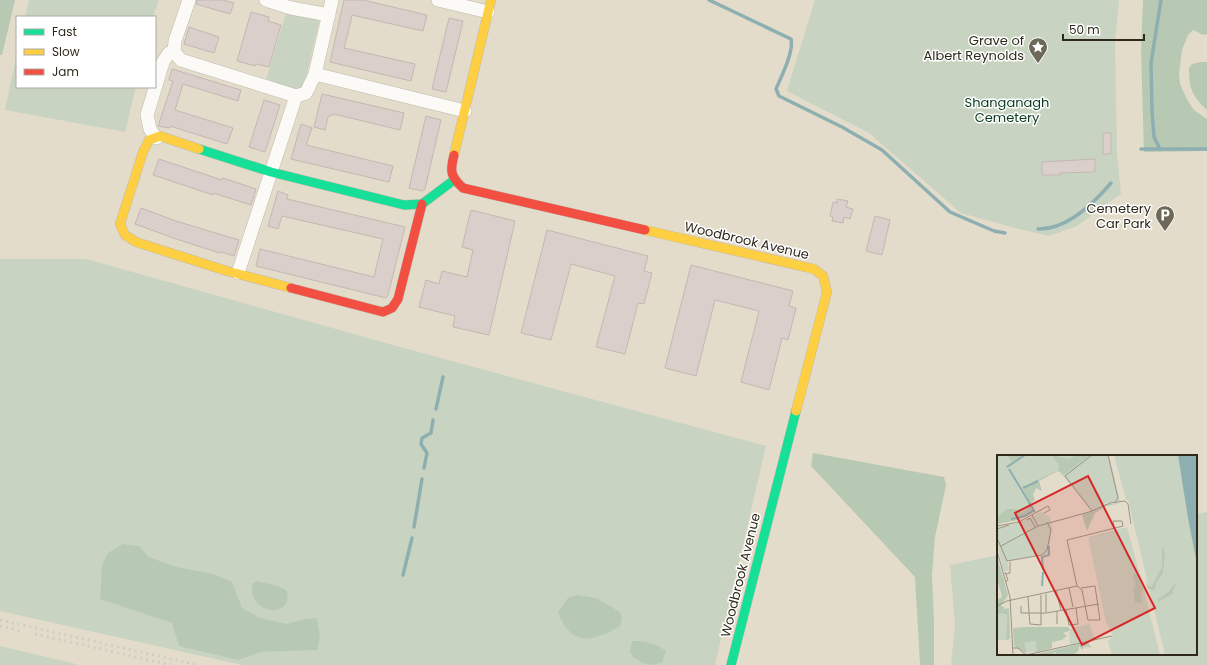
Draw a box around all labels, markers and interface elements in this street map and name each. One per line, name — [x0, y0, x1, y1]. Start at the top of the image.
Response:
legend — [16, 16, 156, 88]
scale bar — [1063, 16, 1144, 42]
text: 50 m — [1069, 21, 1100, 38]
text: Fast — [52, 23, 77, 40]
place label: Grave of Albert Reynolds — [923, 31, 1024, 65]
place icon: Grave of Albert Reynolds — [1027, 36, 1049, 64]
text: Slow — [52, 43, 80, 60]
text: Jam — [52, 63, 79, 80]
park label: Shanganagh Cemetery — [965, 93, 1049, 127]
place label: Cemetery Car Park — [1086, 199, 1152, 233]
parking icon: Cemetery Car Park — [1154, 204, 1176, 232]
street label: Woodbrook Avenue — [683, 217, 811, 264]
inset map — [997, 455, 1197, 655]
street label: Woodbrook Avenue — [716, 511, 765, 639]

